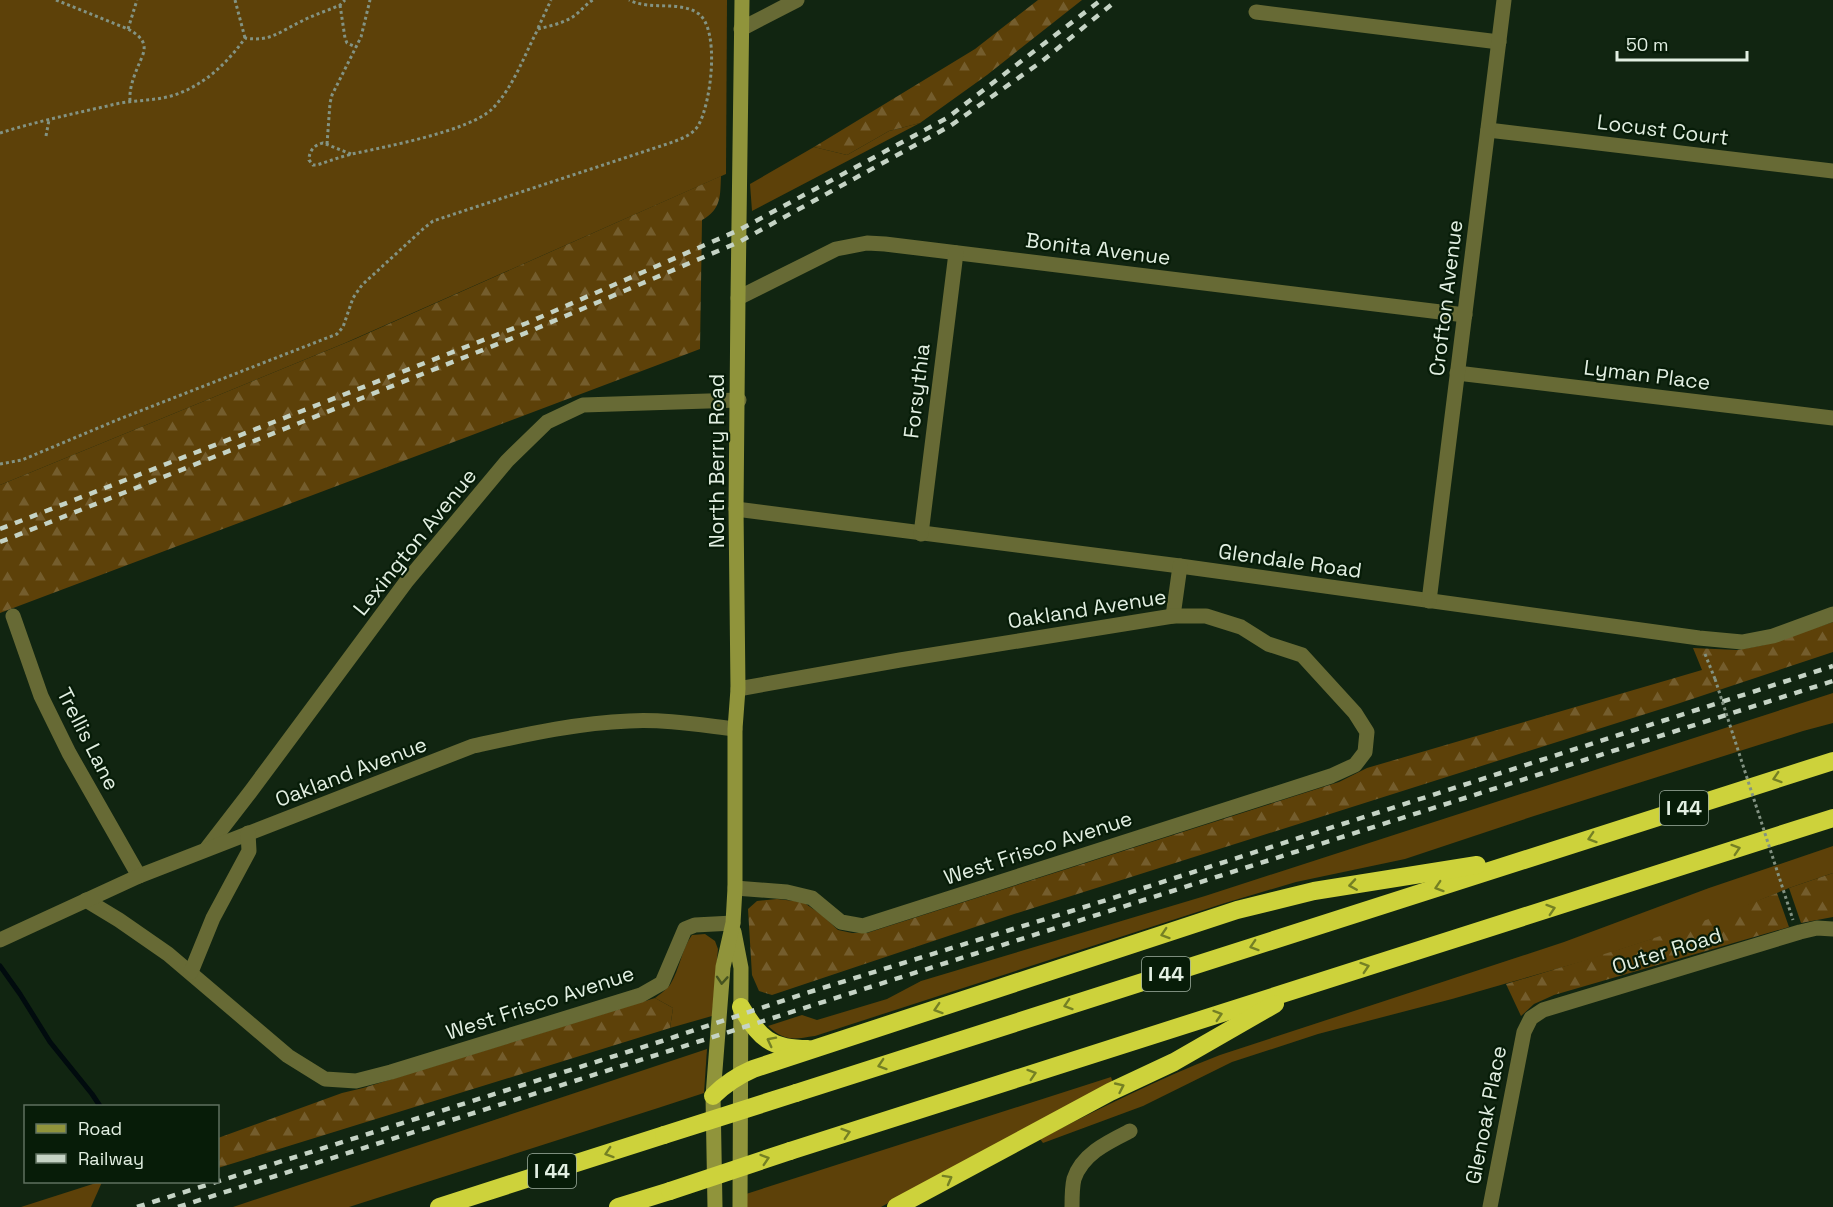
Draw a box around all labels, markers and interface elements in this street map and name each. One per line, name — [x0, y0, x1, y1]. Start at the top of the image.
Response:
scale bar — [1617, 24, 1748, 62]
text: 50 m — [1626, 33, 1668, 56]
street label: Locust Court — [1596, 108, 1730, 151]
street label: Crofton Avenue — [1423, 218, 1468, 377]
street label: Bonita Avenue — [1024, 226, 1172, 271]
street label: Forsythia — [897, 342, 936, 440]
street label: Lyman Place — [1582, 353, 1712, 396]
street label: North Berry Road — [703, 374, 730, 548]
street label: Lexington Avenue — [347, 463, 482, 621]
street label: Glendale Road — [1217, 537, 1363, 584]
street label: Oakland Avenue — [1006, 583, 1168, 634]
street label: Trellis Lane — [51, 683, 126, 795]
street label: Oakland Avenue — [271, 730, 430, 813]
one-way arrow — [1772, 771, 1783, 784]
road number: I 44 — [1660, 791, 1708, 825]
street label: West Frisco Avenue — [940, 804, 1136, 891]
one-way arrow — [1587, 831, 1598, 843]
one-way arrow — [1730, 844, 1741, 856]
one-way arrow — [1348, 878, 1358, 891]
one-way arrow — [1434, 879, 1445, 892]
one-way arrow — [1545, 903, 1556, 916]
street label: Outer Road — [1609, 921, 1725, 980]
one-way arrow — [1160, 927, 1171, 939]
one-way arrow — [1249, 939, 1260, 951]
road number: I 44 — [1142, 957, 1190, 991]
street label: West Frisco Avenue — [442, 959, 638, 1046]
one-way arrow — [1359, 962, 1370, 975]
one-way arrow — [716, 976, 729, 985]
one-way arrow — [1063, 998, 1074, 1011]
one-way arrow — [933, 1002, 944, 1014]
one-way arrow — [1212, 1009, 1223, 1022]
one-way arrow — [766, 1036, 777, 1048]
street label: Glenoak Place — [1459, 1043, 1512, 1186]
one-way arrow — [877, 1058, 888, 1070]
one-way arrow — [1026, 1069, 1037, 1081]
one-way arrow — [1113, 1082, 1124, 1094]
legend — [24, 1105, 219, 1183]
text: Road — [78, 1117, 122, 1140]
one-way arrow — [840, 1128, 851, 1141]
one-way arrow — [604, 1146, 615, 1158]
text: Railway — [78, 1147, 144, 1170]
road number: I 44 — [528, 1154, 576, 1188]
one-way arrow — [759, 1154, 770, 1167]
one-way arrow — [941, 1175, 952, 1186]

